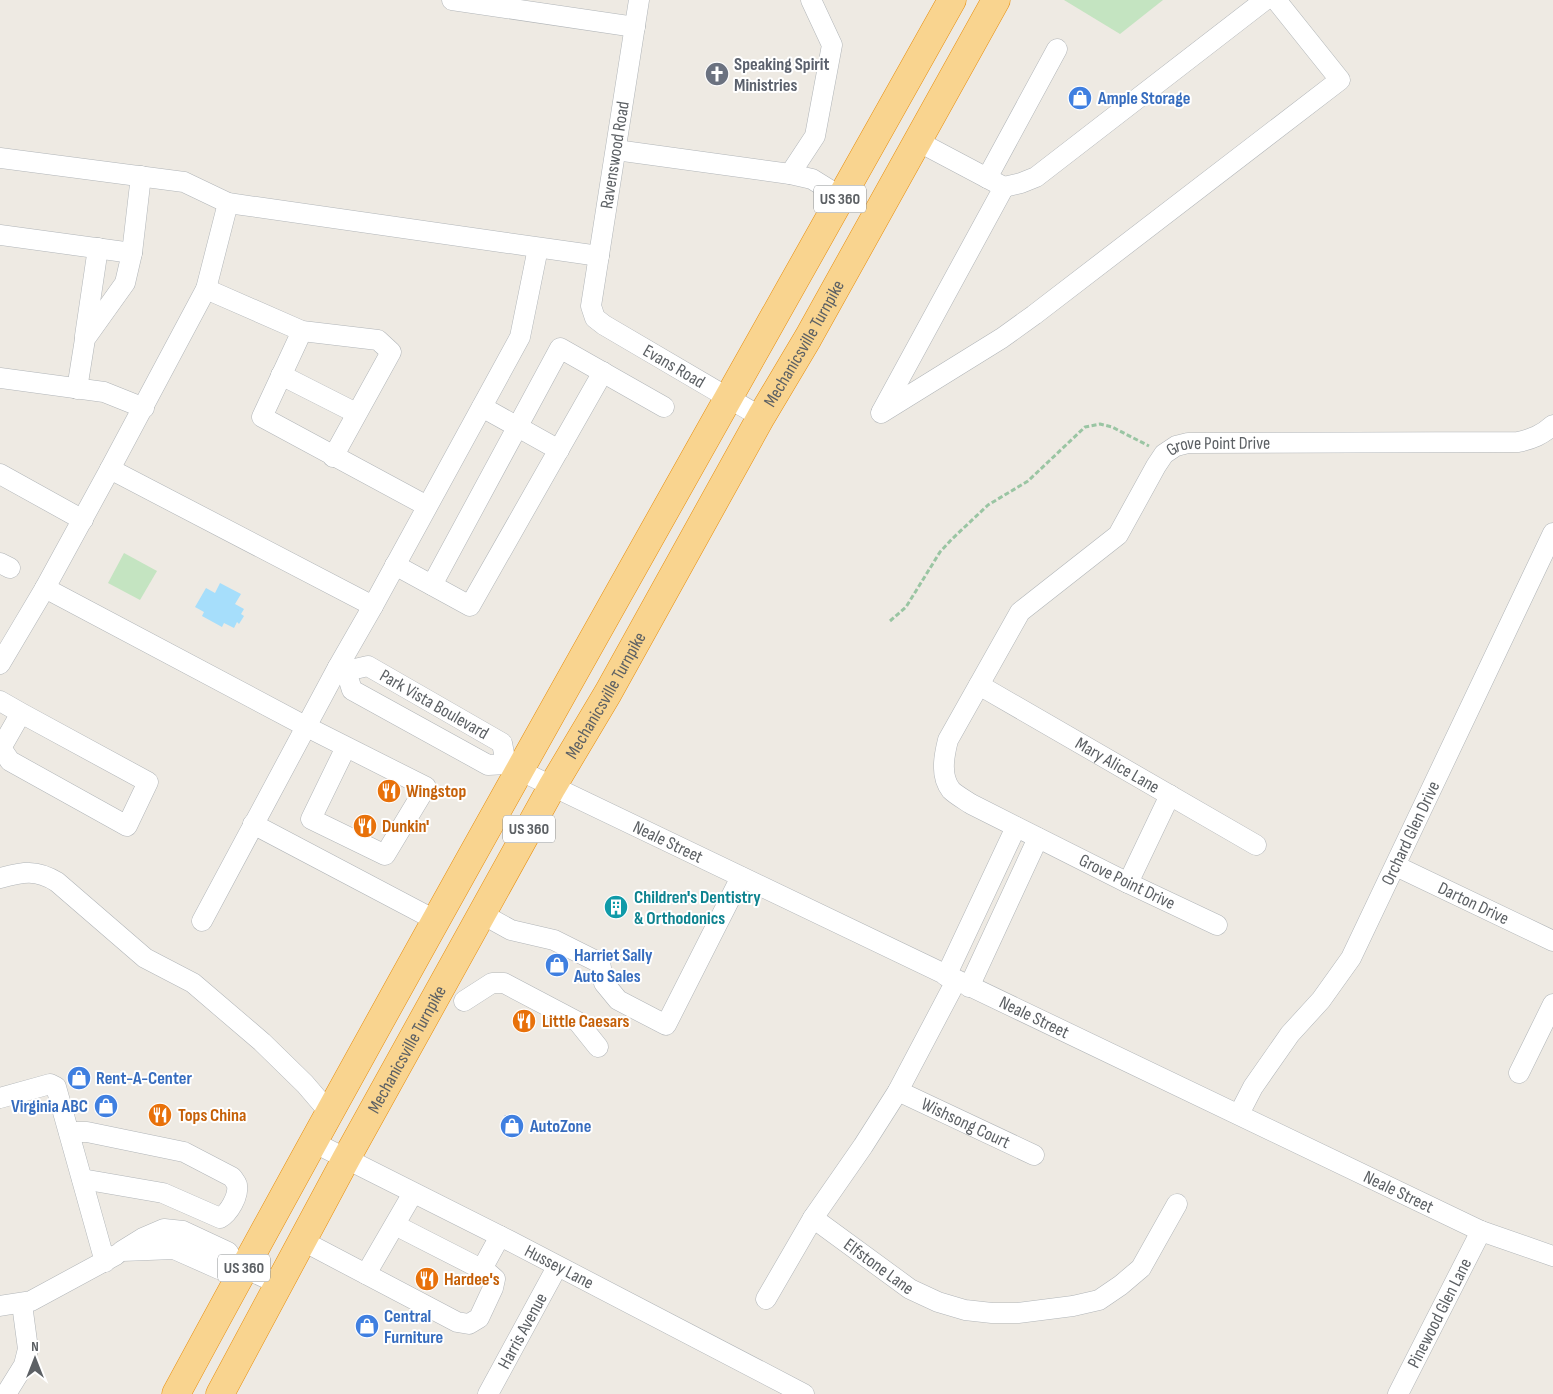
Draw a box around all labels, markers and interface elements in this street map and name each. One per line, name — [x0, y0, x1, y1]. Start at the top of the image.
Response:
place label: Speaking Spirit Ministries — [734, 54, 830, 96]
church icon: Speaking Spirit Ministries — [704, 61, 730, 87]
shop icon: Ample Storage — [1067, 85, 1093, 111]
place label: Ample Storage — [1097, 88, 1190, 109]
street label: Ravenswood Road — [596, 100, 634, 210]
road number: US 360 — [814, 185, 866, 212]
street label: Mechanicsville Turnpike — [759, 276, 849, 411]
street label: Evans Road — [639, 340, 709, 392]
street label: Grove Point Drive — [1162, 432, 1270, 460]
street label: Mechanicsville Turnpike — [561, 628, 650, 763]
street label: Park Vista Boulevard — [376, 665, 492, 744]
street label: Mary Alice Lane — [1072, 733, 1163, 798]
restaurant icon: Wingstop — [376, 778, 402, 804]
street label: Orchard Glen Drive — [1377, 778, 1444, 888]
place label: Wingstop — [406, 781, 466, 802]
restaurant icon: Dunkin' — [352, 813, 378, 839]
place label: Dunkin' — [382, 816, 429, 837]
road number: US 360 — [503, 816, 555, 842]
street label: Neale Street — [630, 816, 707, 868]
street label: Grove Point Drive — [1076, 850, 1178, 914]
street label: Darton Drive — [1435, 877, 1512, 929]
place label: Children's Dentistry & Orthodonics — [634, 887, 761, 929]
building icon: Children's Dentistry & Orthodonics — [603, 894, 629, 920]
place label: Harriet Sally Auto Sales — [573, 945, 653, 987]
shop icon: Harriet Sally Auto Sales — [544, 952, 570, 978]
street label: Mechanicsville Turnpike — [363, 982, 450, 1117]
street label: Neale Street — [996, 991, 1073, 1043]
restaurant icon: Little Caesars — [511, 1008, 537, 1034]
place label: Little Caesars — [542, 1011, 630, 1032]
shop icon: Rent-A-Center — [66, 1065, 92, 1091]
place label: Rent-A-Center — [96, 1068, 193, 1089]
shop icon: Virginia ABC — [93, 1093, 119, 1119]
street label: Wishsong Court — [918, 1093, 1014, 1153]
place label: Virginia ABC — [11, 1096, 88, 1117]
restaurant icon: Tops China — [147, 1102, 173, 1128]
place label: Tops China — [178, 1105, 246, 1126]
shop icon: AutoZone — [499, 1113, 525, 1139]
place label: AutoZone — [529, 1116, 591, 1137]
street label: Neale Street — [1360, 1166, 1437, 1217]
street label: Elfstone Lane — [840, 1234, 918, 1299]
street label: Hussey Lane — [521, 1240, 597, 1293]
road number: US 360 — [218, 1254, 270, 1282]
street label: Pinewood Glen Lane — [1403, 1255, 1476, 1371]
restaurant icon: Hardee's — [414, 1266, 440, 1292]
place label: Hardee's — [444, 1269, 500, 1290]
street label: Harris Avenue — [493, 1289, 551, 1372]
place label: Central Furniture — [384, 1306, 443, 1348]
shop icon: Central Furniture — [354, 1313, 380, 1339]
north arrow — [10, 1334, 60, 1384]
text: N — [31, 1338, 39, 1355]

